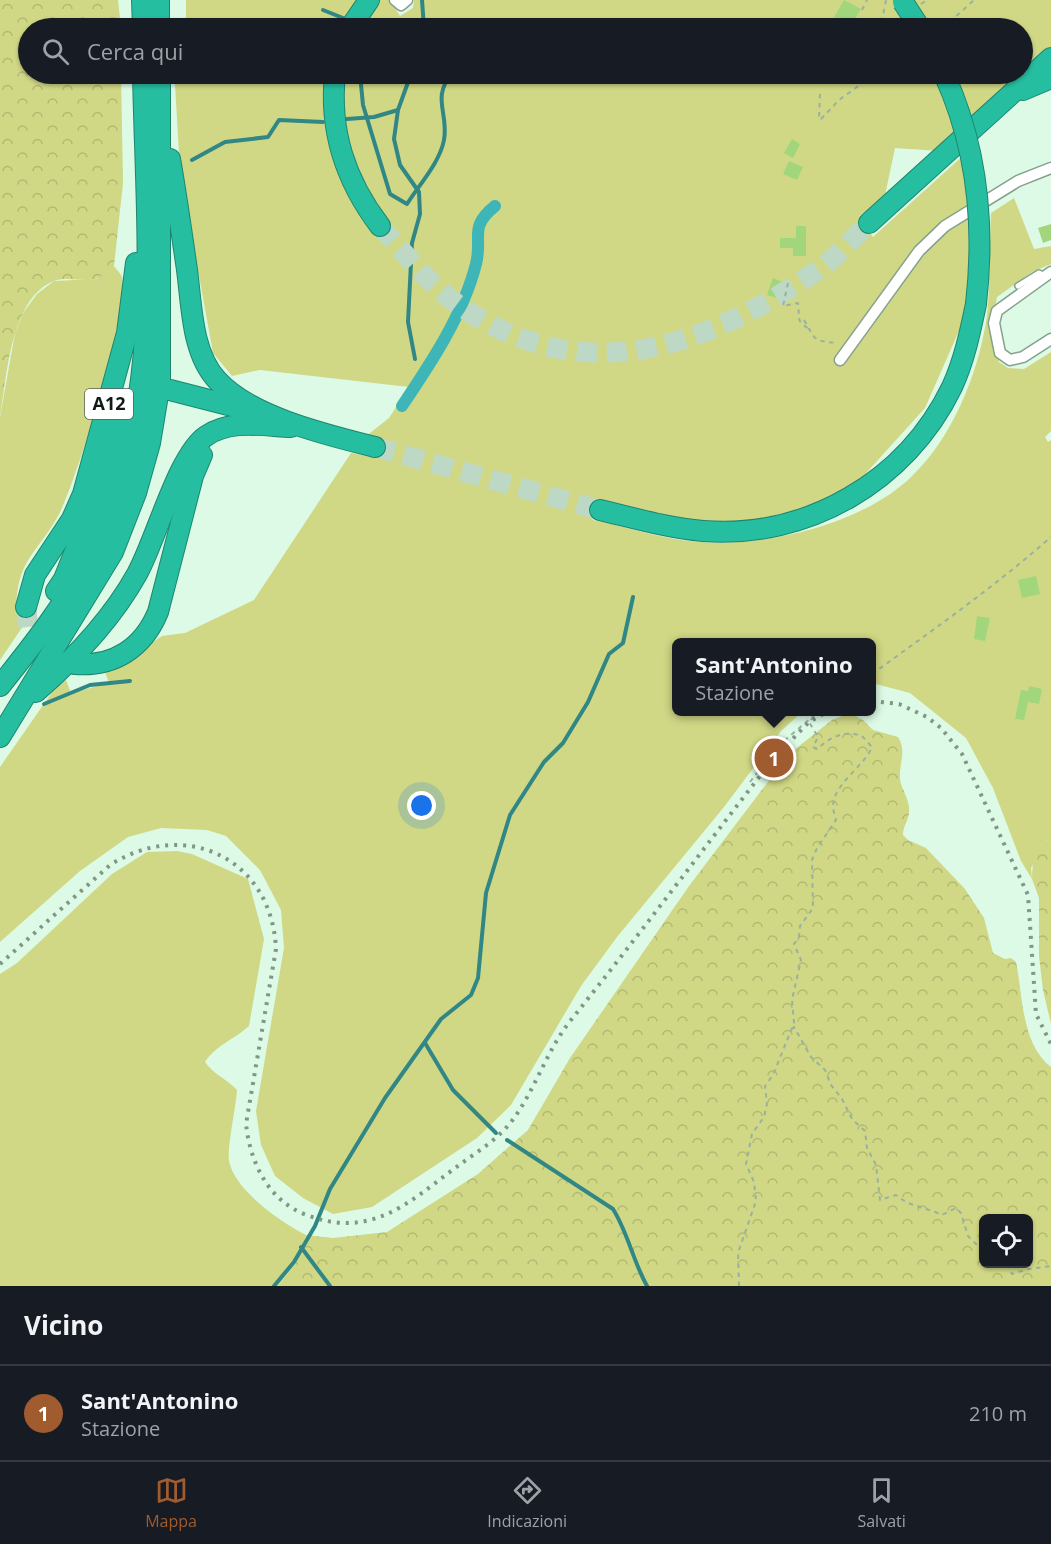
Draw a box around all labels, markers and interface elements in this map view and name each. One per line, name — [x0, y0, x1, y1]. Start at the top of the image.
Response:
search box — [18, 18, 1033, 84]
icon: search — [39, 35, 72, 68]
text: Cerca qui — [87, 36, 183, 66]
road number: A12 — [85, 389, 133, 419]
popup — [672, 638, 876, 716]
text: Sant'Antonino — [695, 649, 853, 679]
text: Stazione — [695, 679, 775, 706]
pin: 1 — [754, 736, 794, 780]
your location — [407, 791, 436, 820]
map controls — [979, 1214, 1033, 1268]
button: locate — [979, 1214, 1033, 1268]
text: Vicino — [24, 1307, 103, 1343]
text: Sant'Antonino — [81, 1385, 238, 1415]
text: 1 — [38, 1400, 49, 1427]
text: 210 m — [969, 1400, 1027, 1427]
text: Stazione — [81, 1415, 160, 1442]
tab: Mappa — [145, 1474, 197, 1532]
tab: Indicazioni — [487, 1474, 567, 1532]
tab: Salvati — [857, 1474, 906, 1532]

